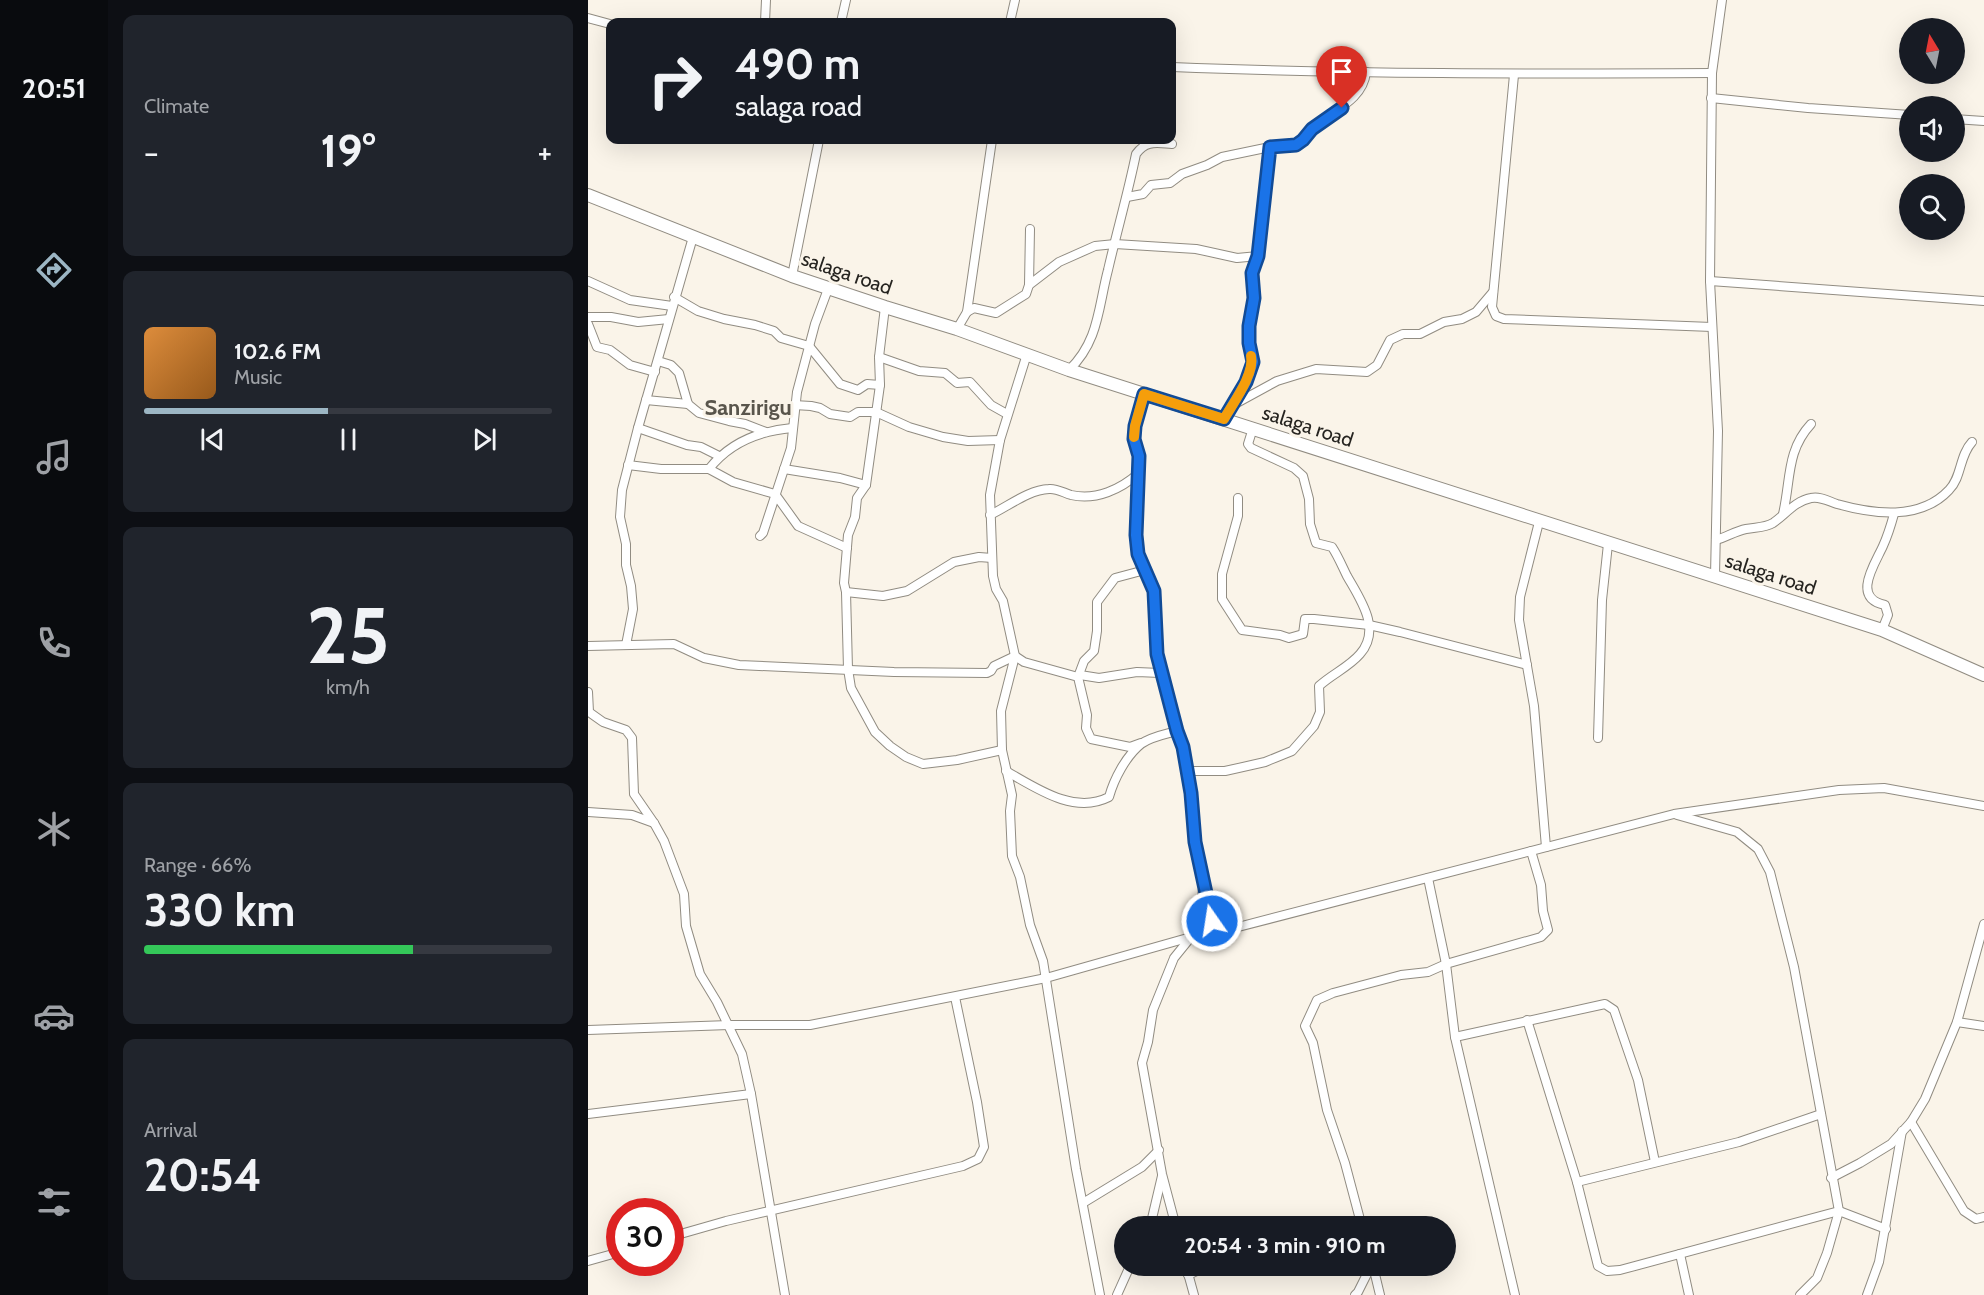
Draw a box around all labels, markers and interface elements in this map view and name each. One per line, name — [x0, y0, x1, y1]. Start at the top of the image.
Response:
north arrow — [1899, 18, 1965, 84]
map controls — [1899, 18, 1965, 240]
text: 490 m — [735, 38, 860, 90]
icon: right — [636, 42, 714, 120]
pin — [1316, 46, 1367, 108]
icon: arrive — [1325, 55, 1358, 88]
text: 20:51 — [22, 72, 86, 105]
text: salaga road — [735, 90, 862, 123]
text: Climate — [144, 94, 209, 118]
button: sound — [1899, 96, 1965, 162]
text: 19° — [321, 124, 375, 178]
text: − — [144, 132, 159, 172]
text: + — [537, 132, 552, 172]
button: search — [1899, 174, 1965, 240]
street label: salaga road — [799, 246, 895, 300]
icon: directions — [33, 249, 75, 291]
text: 102.6 FM — [234, 338, 321, 365]
text: Music — [234, 365, 282, 389]
district label: Sanzirigu — [704, 394, 792, 421]
street label: salaga road — [1260, 400, 1356, 452]
icon: previous — [196, 423, 229, 456]
icon: pause — [332, 423, 365, 456]
icon: next — [468, 423, 501, 456]
icon: music — [33, 436, 75, 478]
street label: salaga road — [1723, 548, 1819, 600]
text: 25 — [306, 588, 390, 683]
icon: phone — [33, 622, 75, 664]
text: km/h — [326, 675, 370, 699]
icon: climate — [33, 808, 75, 850]
text: Range · 66% — [144, 853, 251, 877]
text: 330 km — [144, 883, 295, 937]
position arrow — [1180, 889, 1244, 953]
icon: car — [33, 995, 75, 1037]
text: Arrival — [144, 1118, 197, 1142]
text: 20:54 — [144, 1148, 262, 1202]
icon: filters — [33, 1181, 75, 1223]
speed limit sign: 30 — [606, 1198, 684, 1276]
text: 20:54 · 3 min · 910 m — [1185, 1232, 1385, 1259]

